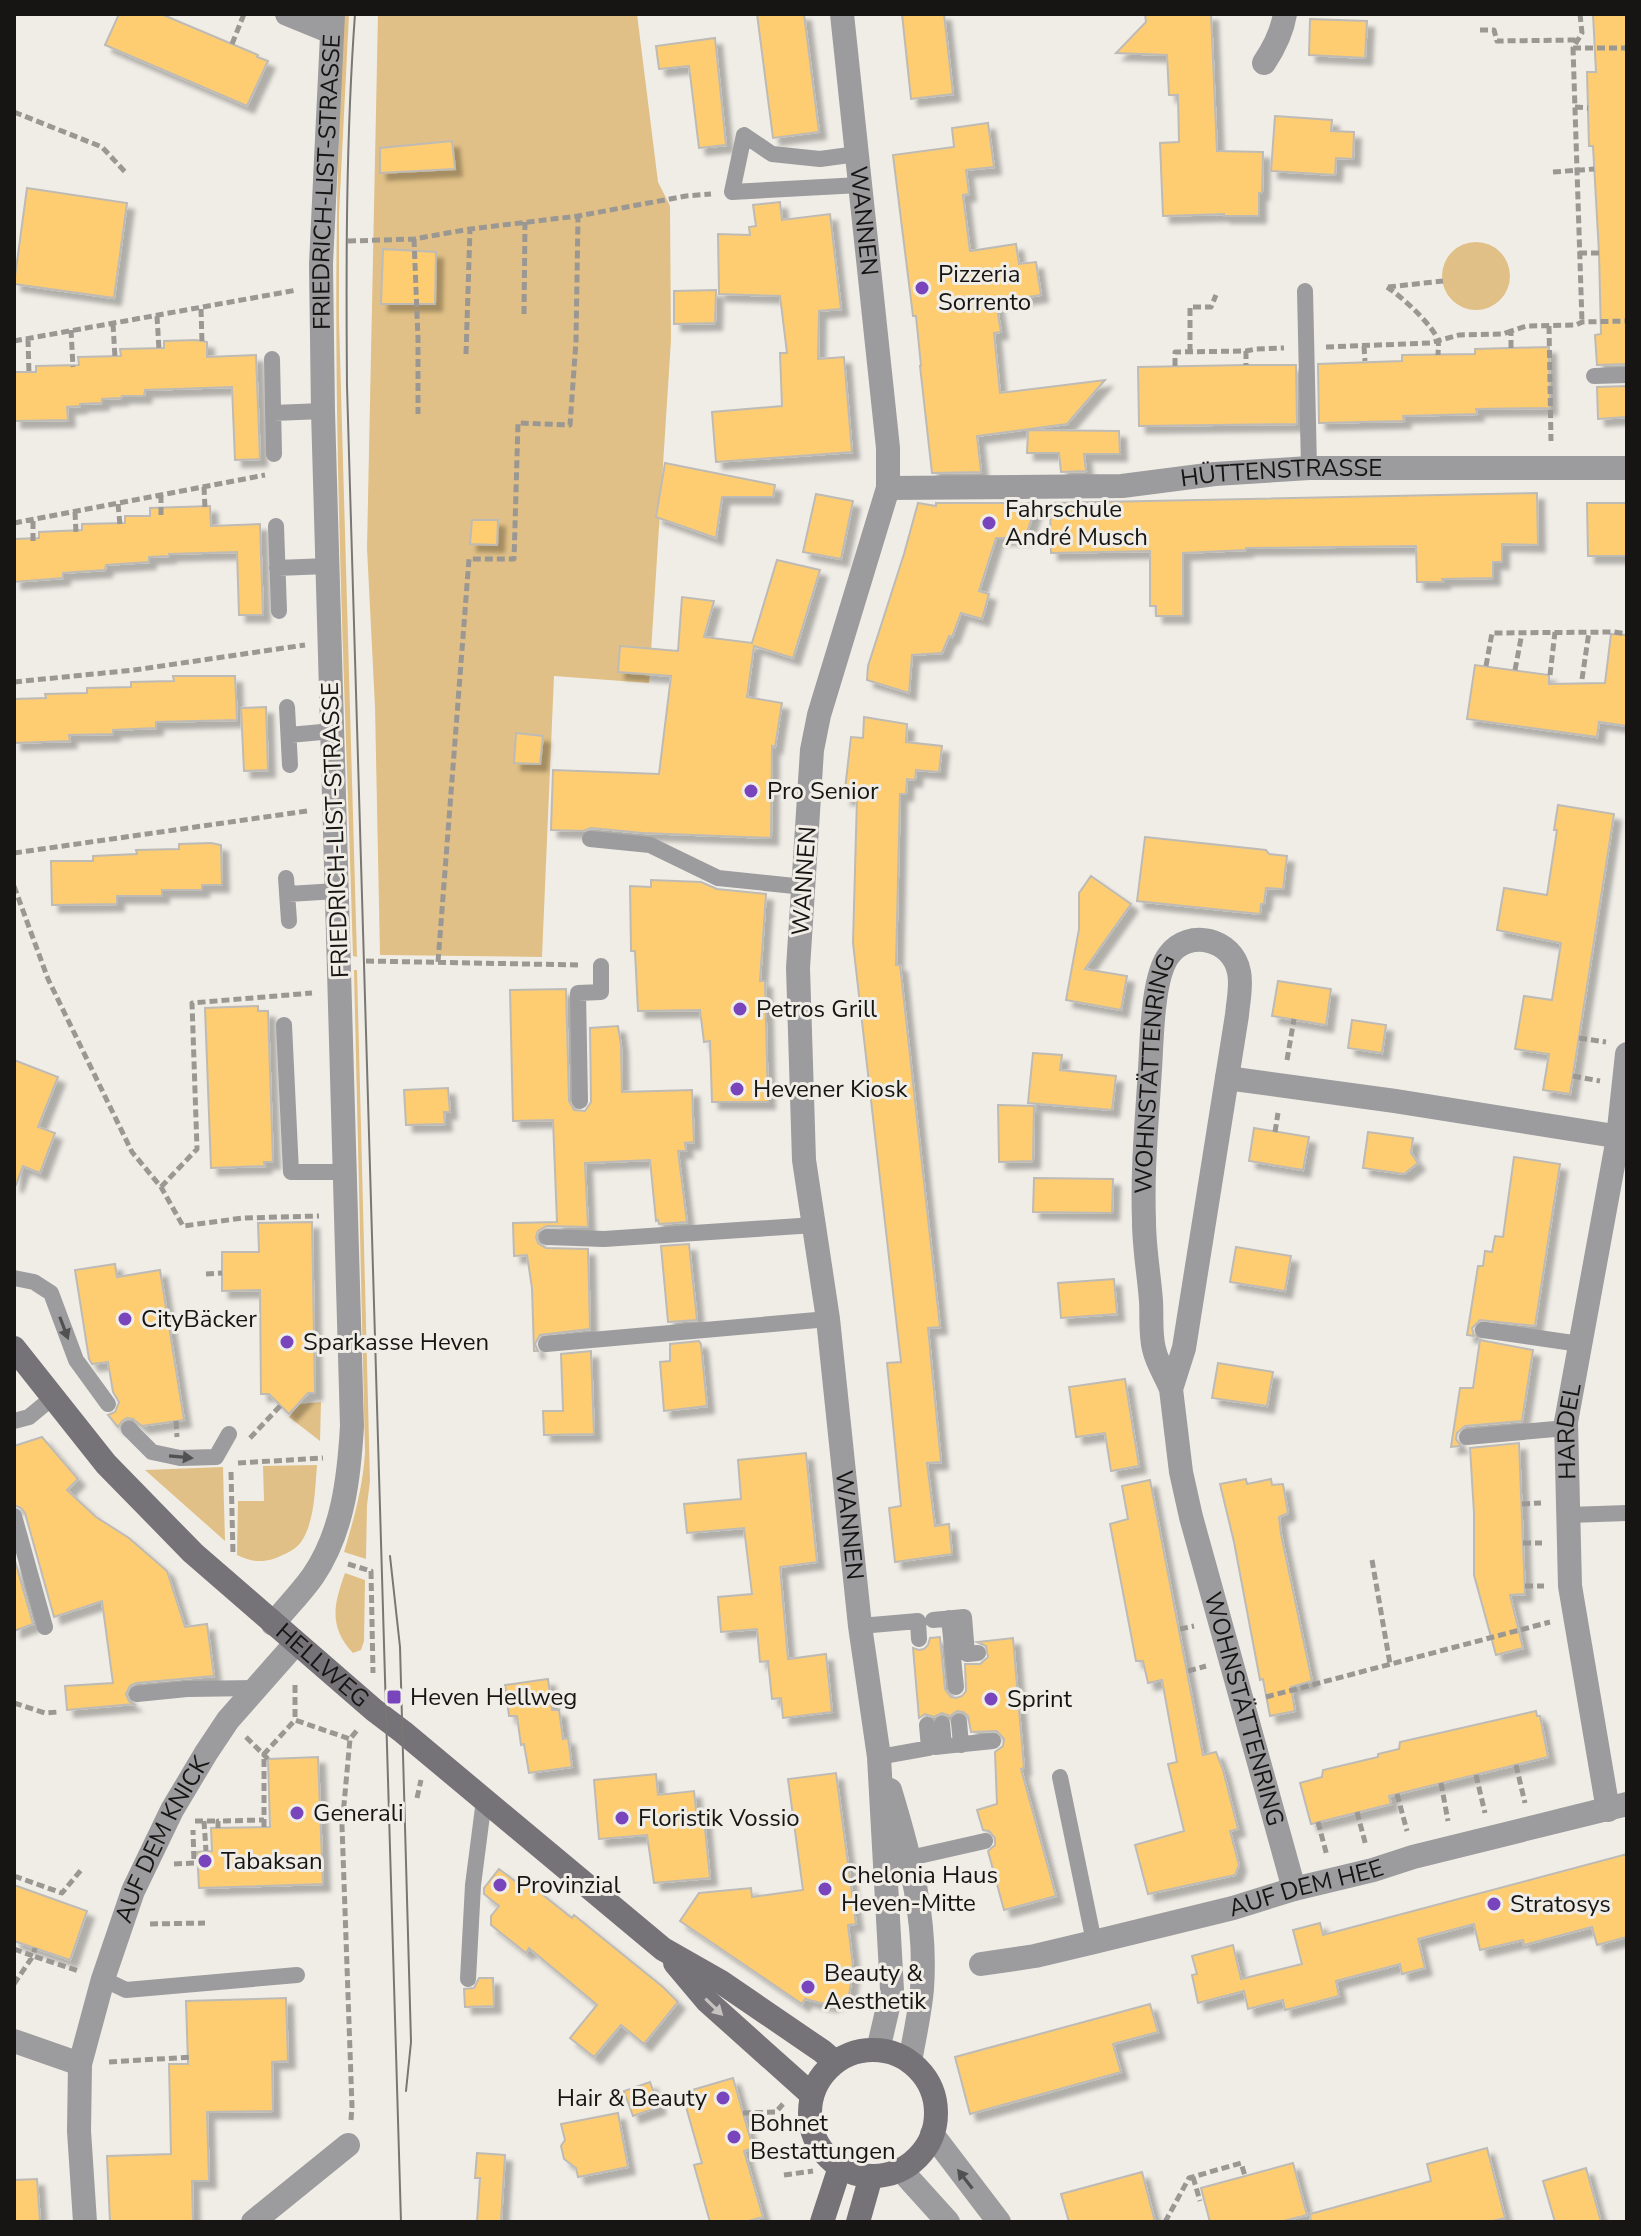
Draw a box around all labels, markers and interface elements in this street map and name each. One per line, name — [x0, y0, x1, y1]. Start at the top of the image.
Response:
street label: FRIEDRICH-LIST-STRASSE — [305, 33, 348, 330]
street label: WANNEN — [842, 165, 886, 277]
place label: Pizzeria Sorrento — [938, 258, 1031, 318]
marker: Pizzeria Sorrento — [913, 279, 931, 297]
street label: HÜTTENSTRASSE — [1178, 452, 1382, 494]
place label: Fahrschule André Musch — [1005, 493, 1148, 553]
marker: Fahrschule André Musch — [980, 514, 998, 532]
street label: FRIEDRICH-LIST-STRASSE — [314, 682, 356, 978]
place label: Pro Senior — [767, 775, 879, 807]
marker: Pro Senior — [742, 782, 760, 800]
street label: WANNEN — [784, 825, 824, 937]
street label: WOHNSTÄTTENRING — [1127, 948, 1183, 1194]
place label: Petros Grill — [756, 993, 877, 1025]
marker: Petros Grill — [731, 1000, 749, 1018]
place label: Hevener Kiosk — [753, 1073, 908, 1105]
marker: Hevener Kiosk — [728, 1080, 746, 1098]
place label: CityBäcker — [141, 1303, 257, 1335]
marker: CityBäcker — [116, 1310, 134, 1328]
one-way arrow — [58, 1316, 71, 1340]
place label: Sparkasse Heven — [303, 1326, 489, 1358]
marker: Sparkasse Heven — [278, 1333, 296, 1351]
street label: HARDEL — [1549, 1381, 1589, 1480]
one-way arrow — [169, 1450, 194, 1463]
street label: WANNEN — [828, 1469, 871, 1581]
street label: WOHNSTÄTTENRING — [1197, 1588, 1292, 1830]
street label: HELLWEG — [269, 1616, 376, 1715]
place label: Heven Hellweg — [410, 1681, 577, 1713]
place label: Sprint — [1007, 1683, 1073, 1715]
marker: Heven Hellweg — [385, 1688, 403, 1706]
marker: Sprint — [982, 1690, 1000, 1708]
street label: AUF DEM KNICK — [107, 1749, 217, 1927]
place label: Generali — [313, 1797, 403, 1829]
place label: Floristik Vossio — [638, 1802, 800, 1834]
marker: Generali — [288, 1804, 306, 1822]
marker: Floristik Vossio — [613, 1809, 631, 1827]
place label: Tabaksan — [221, 1845, 323, 1877]
marker: Tabaksan — [196, 1852, 214, 1870]
street label: AUF DEM HEE — [1225, 1852, 1387, 1924]
place label: Chelonia Haus Heven-Mitte — [841, 1859, 998, 1919]
place label: Provinzial — [516, 1869, 621, 1901]
marker: Provinzial — [491, 1876, 509, 1894]
marker: Chelonia Haus Heven-Mitte — [816, 1880, 834, 1898]
place label: Stratosys — [1510, 1888, 1611, 1920]
marker: Stratosys — [1485, 1895, 1503, 1913]
place label: Beauty & Aesthetik — [824, 1957, 927, 2017]
marker: Beauty & Aesthetik — [799, 1978, 817, 1996]
one-way arrow — [705, 1998, 724, 2016]
place label: Hair & Beauty — [557, 2082, 708, 2114]
marker: Hair & Beauty — [714, 2089, 732, 2107]
place label: Bohnet Bestattungen — [750, 2107, 896, 2167]
marker: Bohnet Bestattungen — [725, 2128, 743, 2146]
one-way arrow — [957, 2169, 973, 2189]

